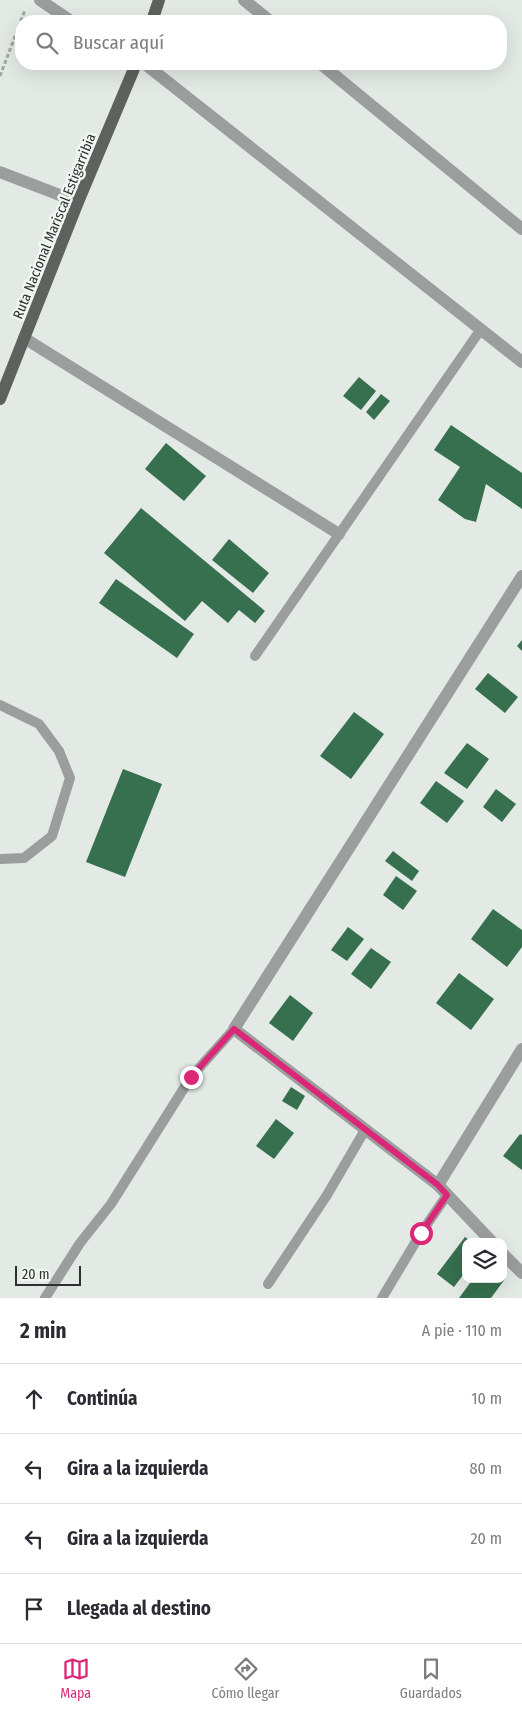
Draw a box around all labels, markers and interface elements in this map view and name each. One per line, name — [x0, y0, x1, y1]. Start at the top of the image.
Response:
search box — [15, 15, 507, 70]
icon: search — [33, 29, 61, 57]
text: Buscar aquí — [73, 31, 164, 54]
street label: Ruta Nacional Mariscal Estigarribia — [9, 131, 100, 321]
route end — [180, 1066, 203, 1089]
route start — [410, 1222, 433, 1245]
map controls — [462, 1238, 507, 1283]
button: layers — [462, 1238, 507, 1283]
scale bar — [15, 1263, 81, 1286]
text: 20 m — [22, 1266, 50, 1283]
text: 2 min — [20, 1318, 67, 1344]
text: A pie · 110 m — [422, 1321, 502, 1340]
icon: ahead — [20, 1385, 48, 1413]
text: Continúa — [67, 1387, 138, 1410]
text: 10 m — [471, 1389, 502, 1408]
icon: left — [20, 1455, 48, 1483]
text: Gira a la izquierda — [67, 1457, 209, 1480]
text: 80 m — [470, 1459, 502, 1478]
icon: left — [20, 1525, 48, 1553]
text: Gira a la izquierda — [67, 1527, 209, 1550]
text: 20 m — [471, 1529, 502, 1548]
icon: arrive — [20, 1595, 48, 1623]
text: Llegada al destino — [67, 1597, 211, 1620]
tab: Mapa — [60, 1655, 91, 1702]
tab: Cómo llegar — [212, 1655, 279, 1702]
tab: Guardados — [400, 1655, 462, 1702]

